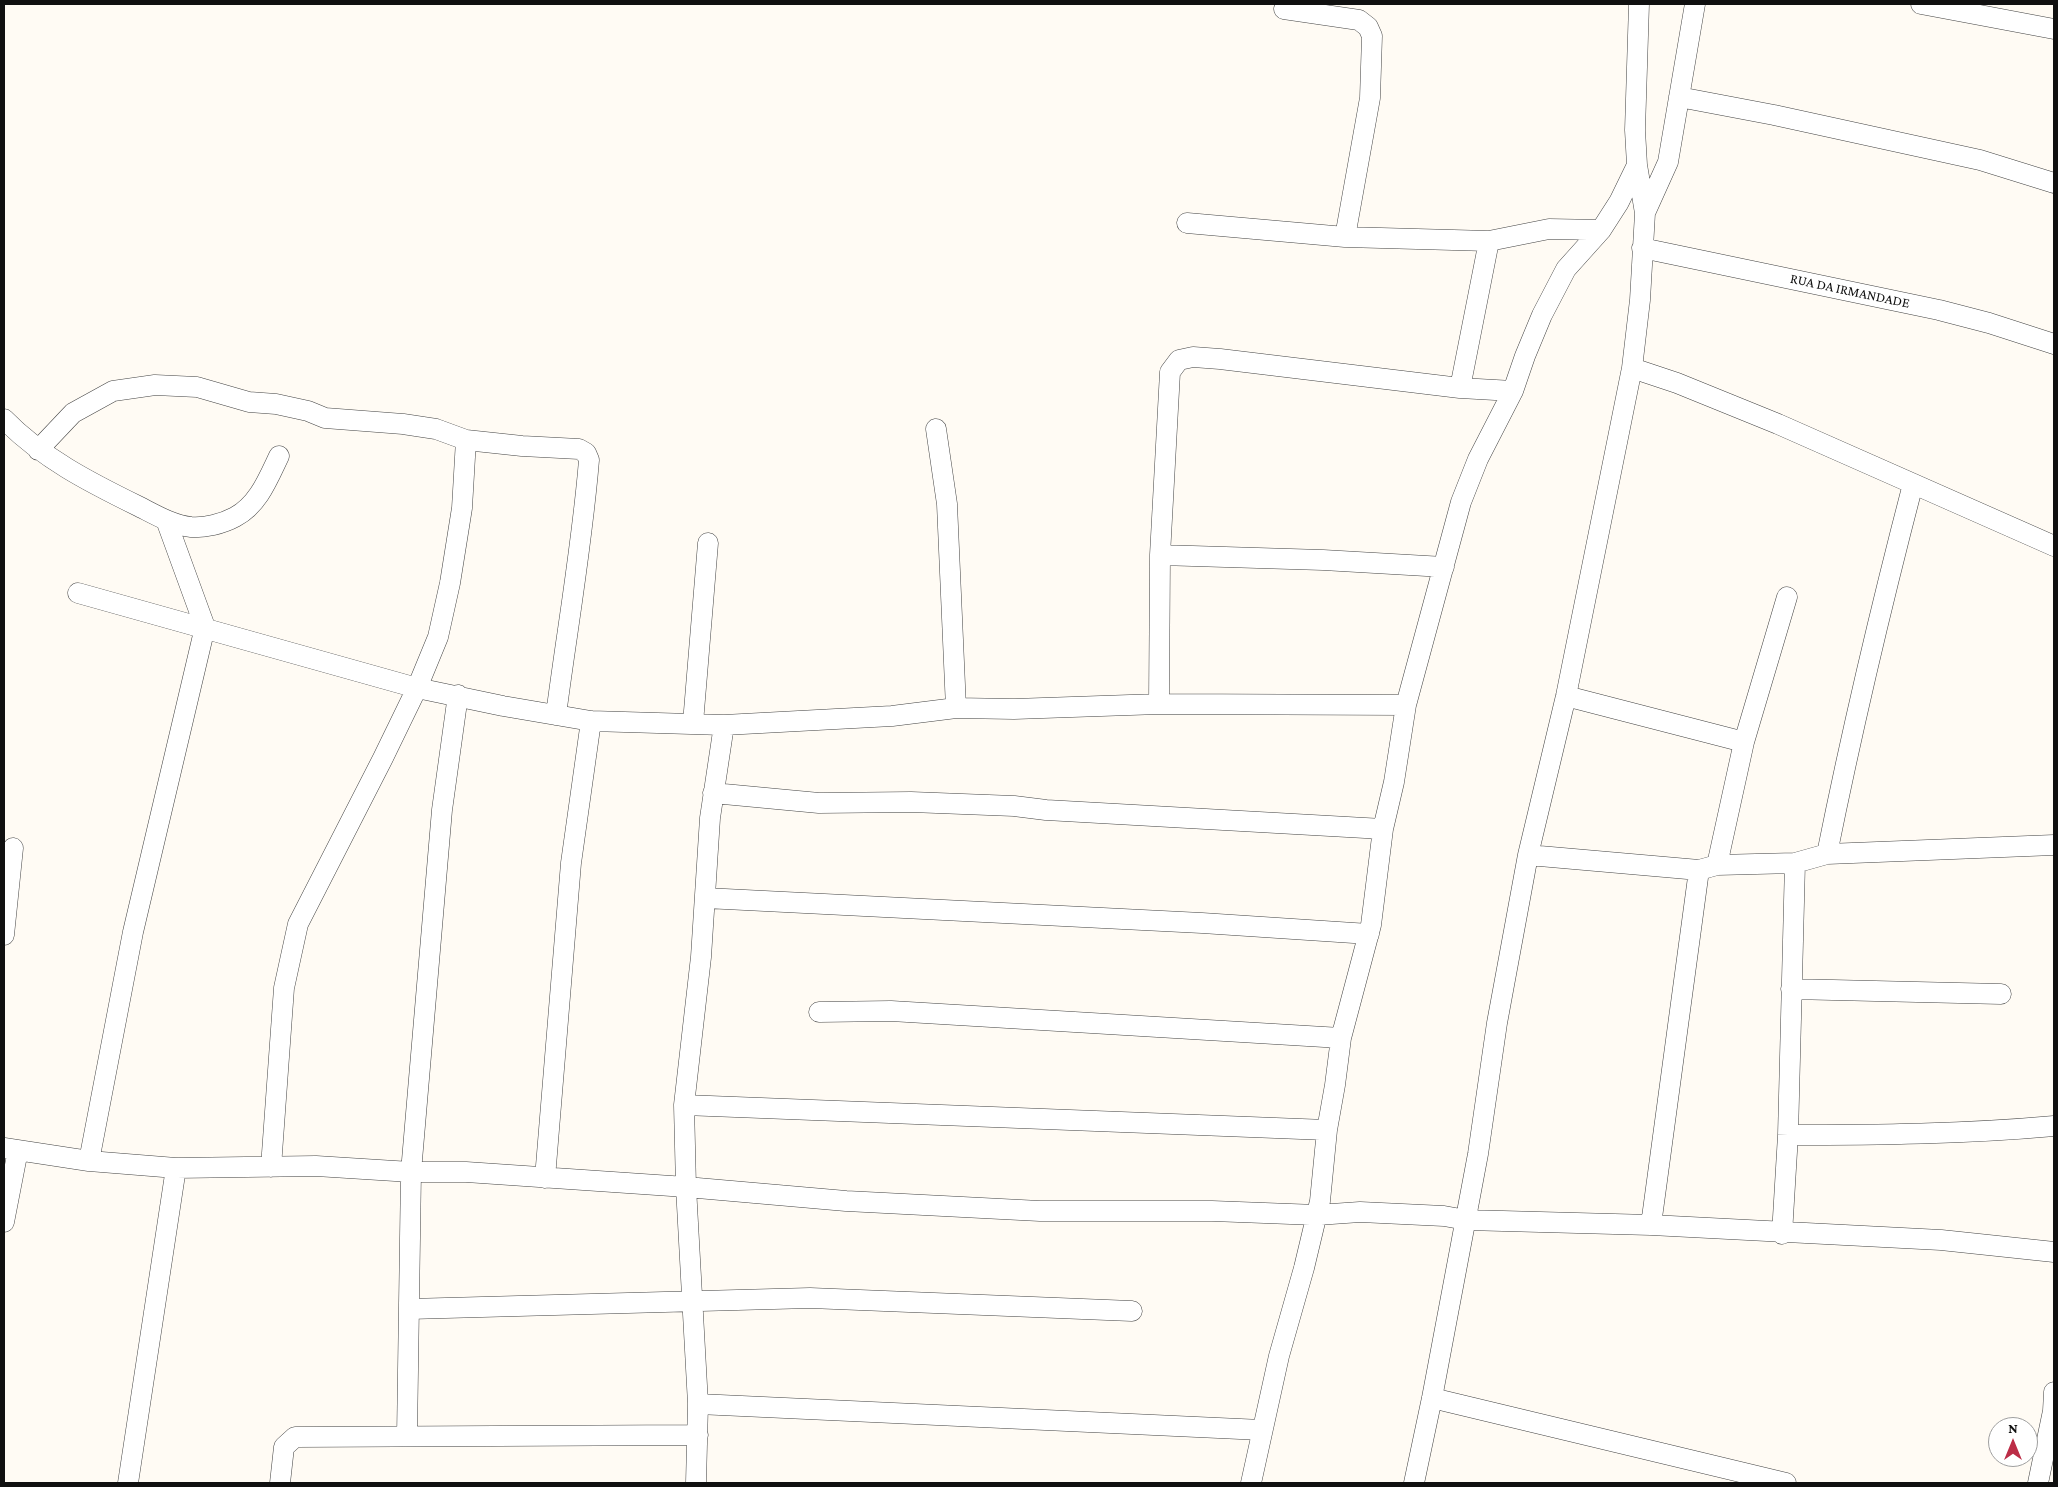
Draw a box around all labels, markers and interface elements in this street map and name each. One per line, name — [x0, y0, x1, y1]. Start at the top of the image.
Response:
street label: RUA DA IRMANDADE — [1789, 270, 1911, 312]
north arrow — [1988, 1417, 2038, 1467]
text: N — [2008, 1420, 2018, 1436]

